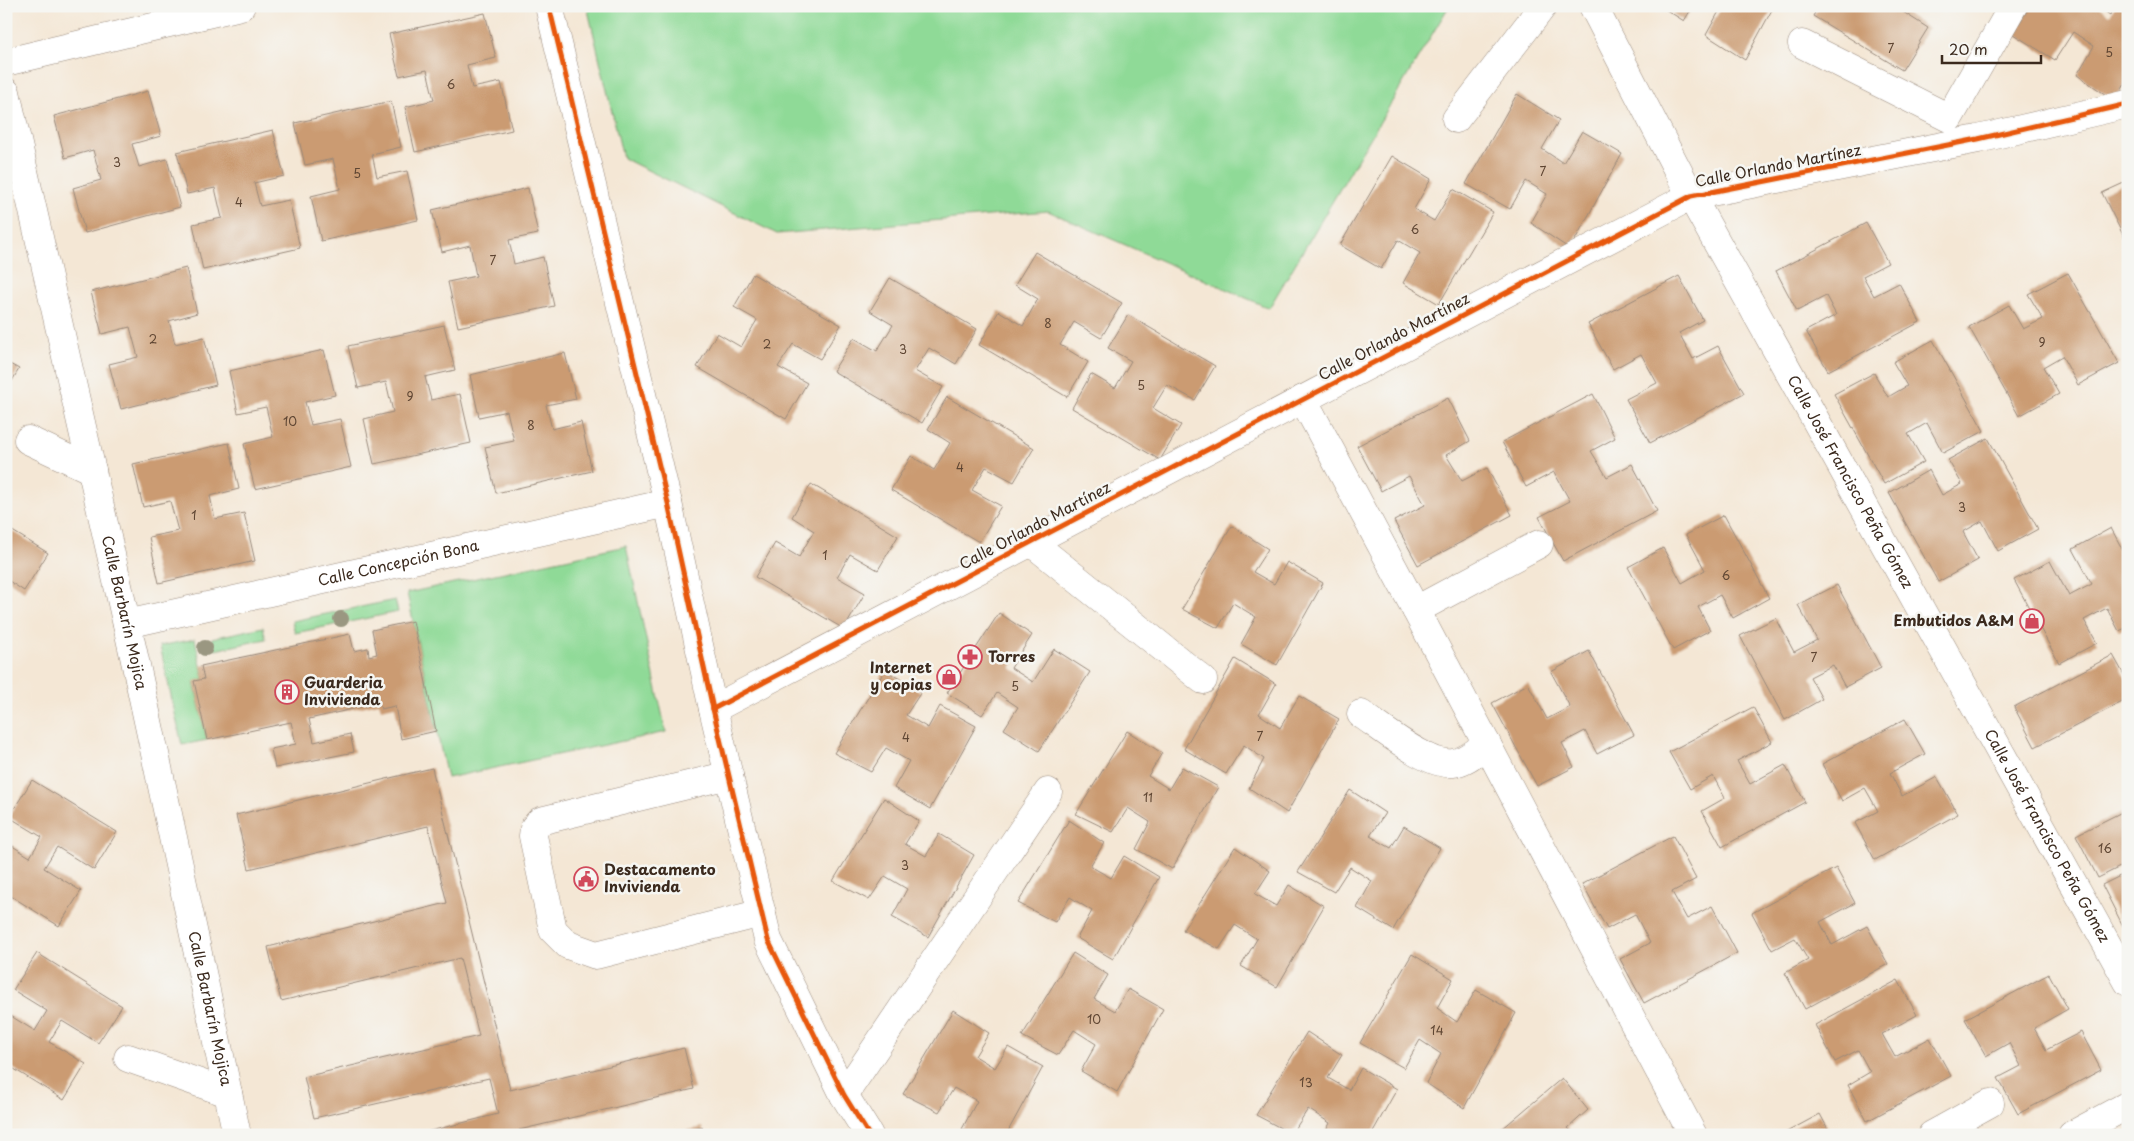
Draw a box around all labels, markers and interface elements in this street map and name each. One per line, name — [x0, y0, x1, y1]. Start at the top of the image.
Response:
scale bar — [1942, 32, 2040, 64]
text: 20 m — [1949, 37, 1988, 60]
house number: 7 — [1888, 39, 1895, 57]
house number: 5 — [2105, 43, 2113, 61]
house number: 6 — [447, 75, 455, 93]
street label: Calle Orlando Martínez — [1693, 137, 1863, 192]
house number: 3 — [113, 153, 121, 171]
house number: 7 — [1540, 162, 1547, 180]
house number: 5 — [353, 164, 361, 182]
house number: 4 — [235, 193, 243, 211]
house number: 6 — [1411, 220, 1419, 238]
house number: 7 — [490, 251, 497, 269]
street label: Calle Orlando Martínez — [1313, 286, 1473, 385]
house number: 8 — [1044, 314, 1052, 332]
house number: 2 — [149, 330, 157, 348]
house number: 9 — [2038, 333, 2046, 351]
house number: 2 — [763, 335, 771, 353]
house number: 3 — [899, 340, 907, 358]
street label: Calle José Francisco Peña Gómez — [1783, 370, 1920, 592]
house number: 5 — [1137, 376, 1145, 394]
house number: 9 — [406, 387, 414, 405]
house number: 10 — [283, 412, 297, 430]
house number: 8 — [527, 416, 535, 434]
house number: 4 — [956, 458, 964, 476]
street label: Calle Orlando Martínez — [954, 475, 1114, 574]
house number: 3 — [1958, 498, 1966, 516]
house number: 1 — [191, 506, 197, 524]
street label: Calle Barbarín Mojica — [97, 533, 154, 692]
street label: Calle Concepción Bona — [315, 533, 481, 591]
house number: 1 — [822, 546, 828, 564]
house number: 6 — [1722, 566, 1730, 584]
place label: Embutidos A&M — [1894, 608, 2014, 631]
shop icon: Embutidos A&M — [2019, 608, 2045, 634]
pharmacy icon: Torres — [957, 644, 983, 670]
place label: Torres — [988, 644, 1035, 667]
house number: 7 — [1811, 648, 1818, 666]
place label: Internet y copias — [870, 655, 932, 695]
shop icon: Internet y copias — [936, 664, 962, 690]
place label: Guarderia Invivienda — [304, 670, 384, 710]
house number: 5 — [1011, 677, 1019, 695]
building icon: Guarderia Invivienda — [274, 679, 300, 705]
street label: Calle José Francisco Peña Gómez — [1980, 724, 2117, 946]
house number: 7 — [1257, 727, 1264, 745]
house number: 4 — [902, 728, 910, 746]
house number: 11 — [1143, 788, 1153, 806]
house number: 16 — [2098, 839, 2112, 857]
house number: 3 — [901, 856, 909, 874]
place label: Destacamento Invivienda — [604, 857, 716, 897]
public building icon: Destacamento Invivienda — [573, 866, 599, 892]
street label: Calle Barbarín Mojica — [183, 929, 239, 1088]
house number: 10 — [1087, 1010, 1101, 1028]
house number: 14 — [1430, 1021, 1444, 1039]
house number: 13 — [1299, 1073, 1313, 1091]

